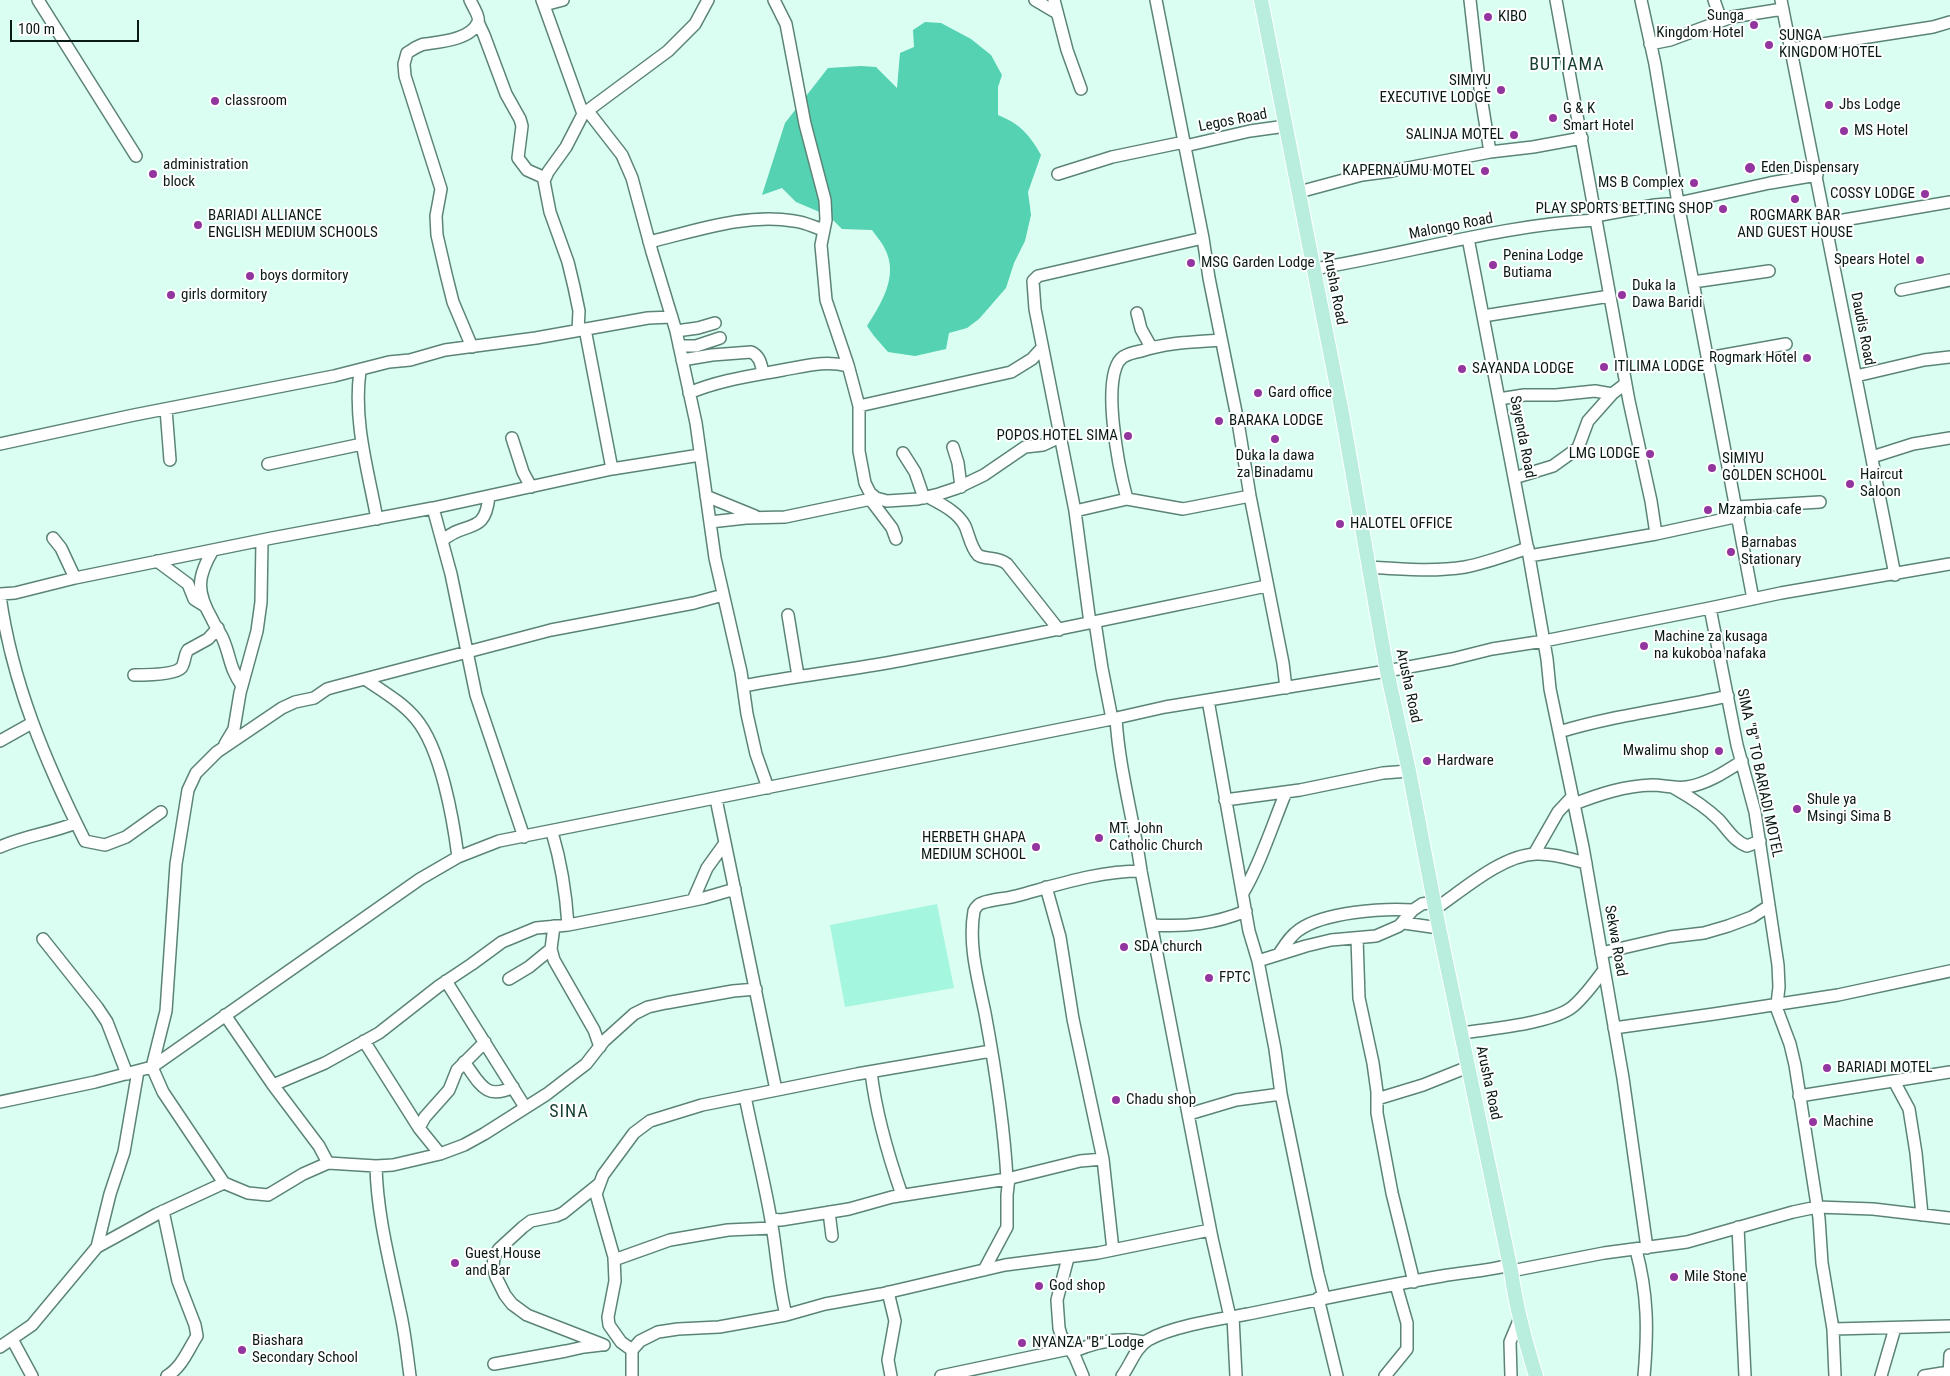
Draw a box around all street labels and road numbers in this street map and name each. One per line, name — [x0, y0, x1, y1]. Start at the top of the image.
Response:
street label: Legos Road — [1197, 106, 1269, 136]
street label: Malongo Road — [1407, 210, 1495, 244]
street label: Arusha Road — [1318, 249, 1350, 327]
street label: Daudis Road — [1846, 291, 1878, 367]
street label: Sayenda Road — [1505, 394, 1539, 480]
street label: Arusha Road — [1391, 647, 1425, 725]
street label: SIMA "B" TO BARIADI MOTEL — [1732, 687, 1786, 859]
street label: Sekwa Road — [1600, 904, 1630, 978]
street label: Arusha Road — [1471, 1044, 1505, 1122]

